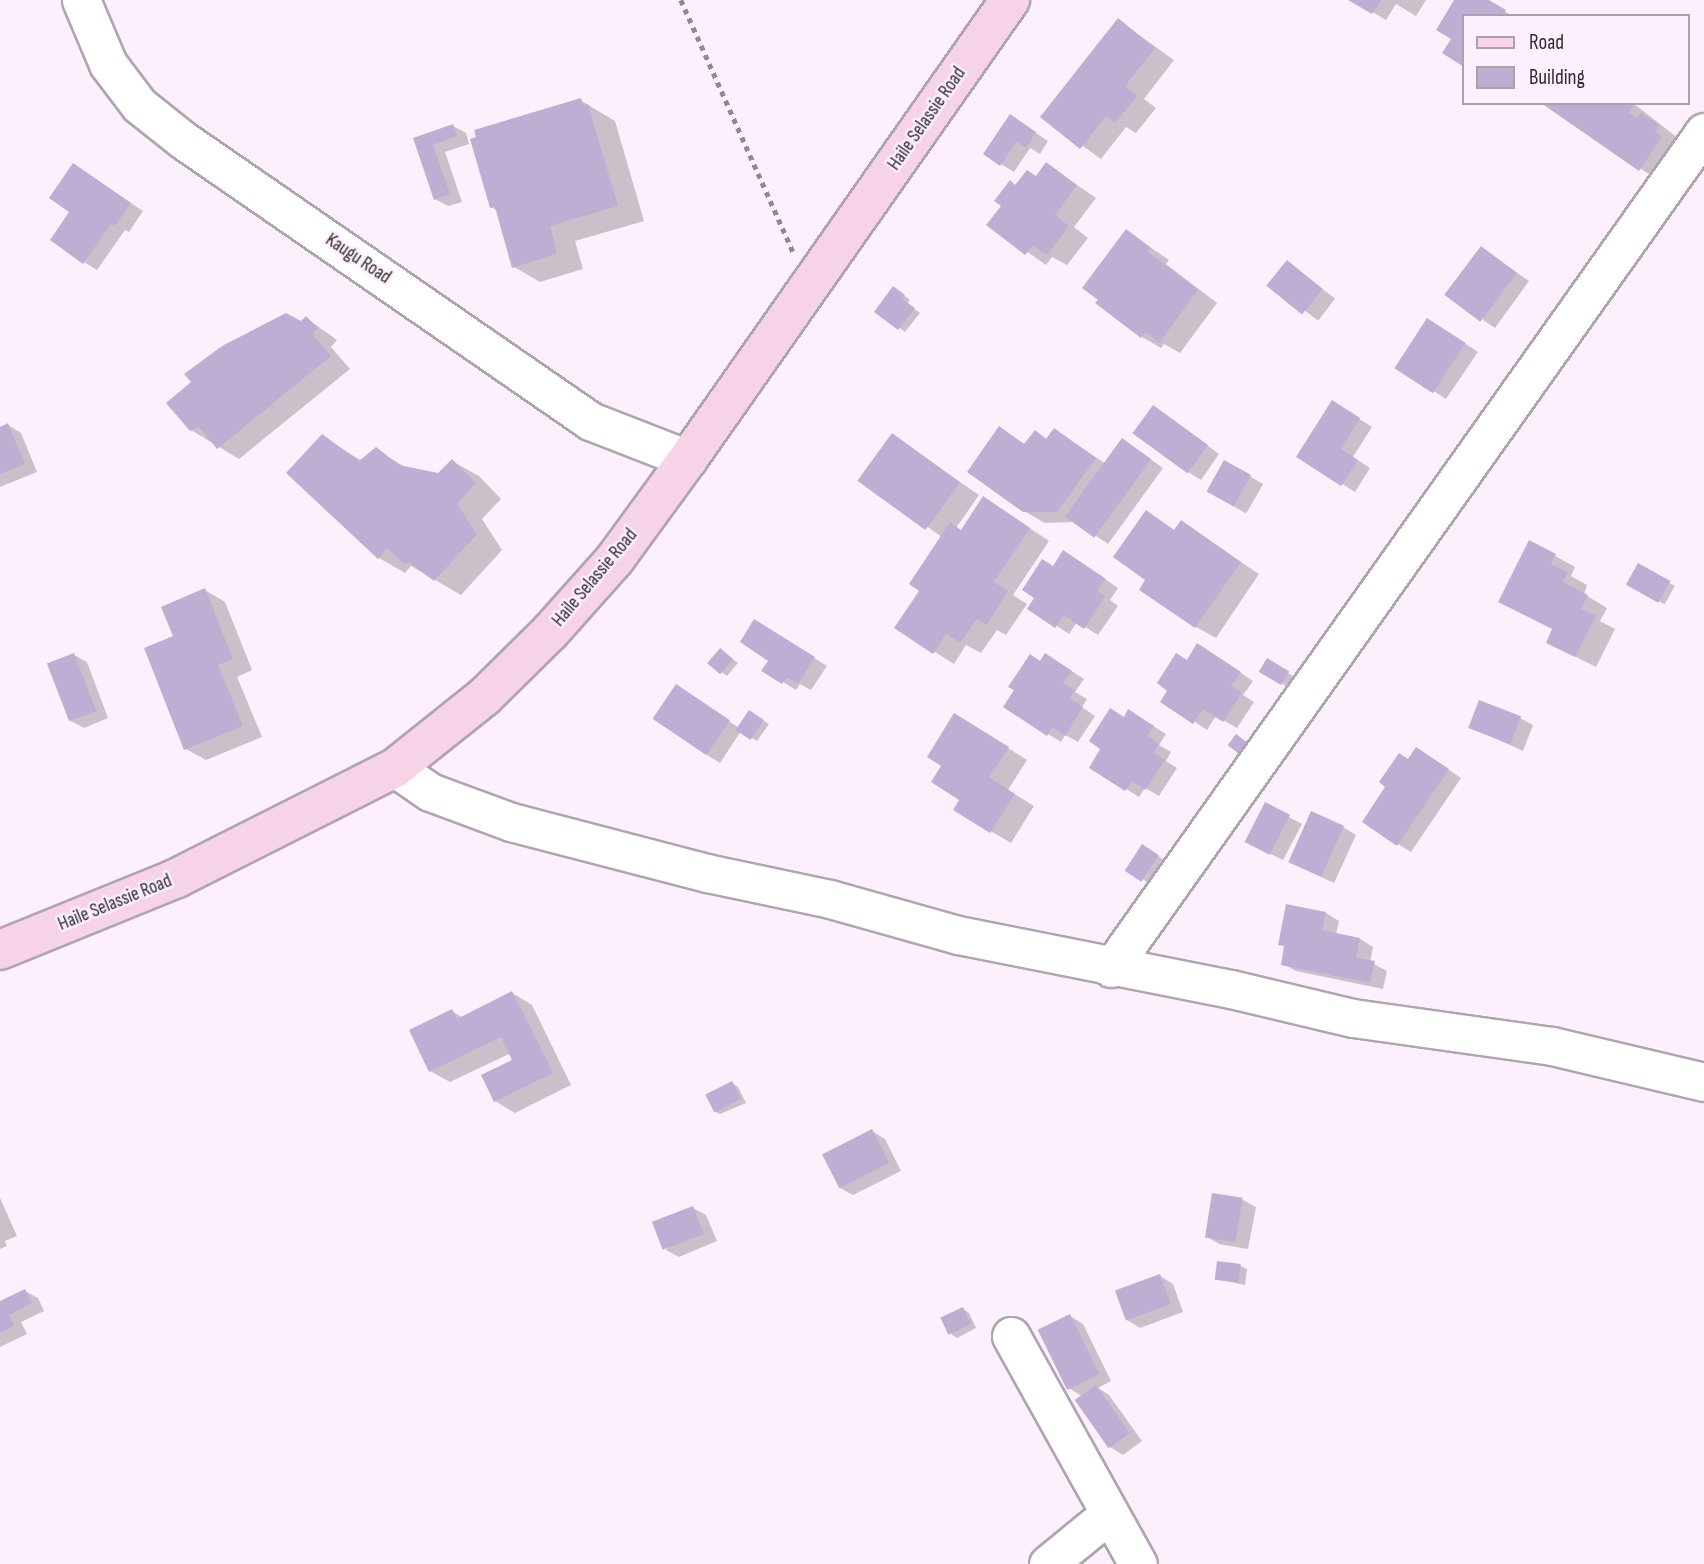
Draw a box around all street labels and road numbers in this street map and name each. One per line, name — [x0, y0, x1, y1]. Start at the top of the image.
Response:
street label: Haile Selassie Road — [883, 63, 971, 175]
street label: Kaugu Road — [321, 229, 395, 289]
street label: Haile Selassie Road — [548, 524, 642, 632]
street label: Haile Selassie Road — [55, 870, 175, 936]

